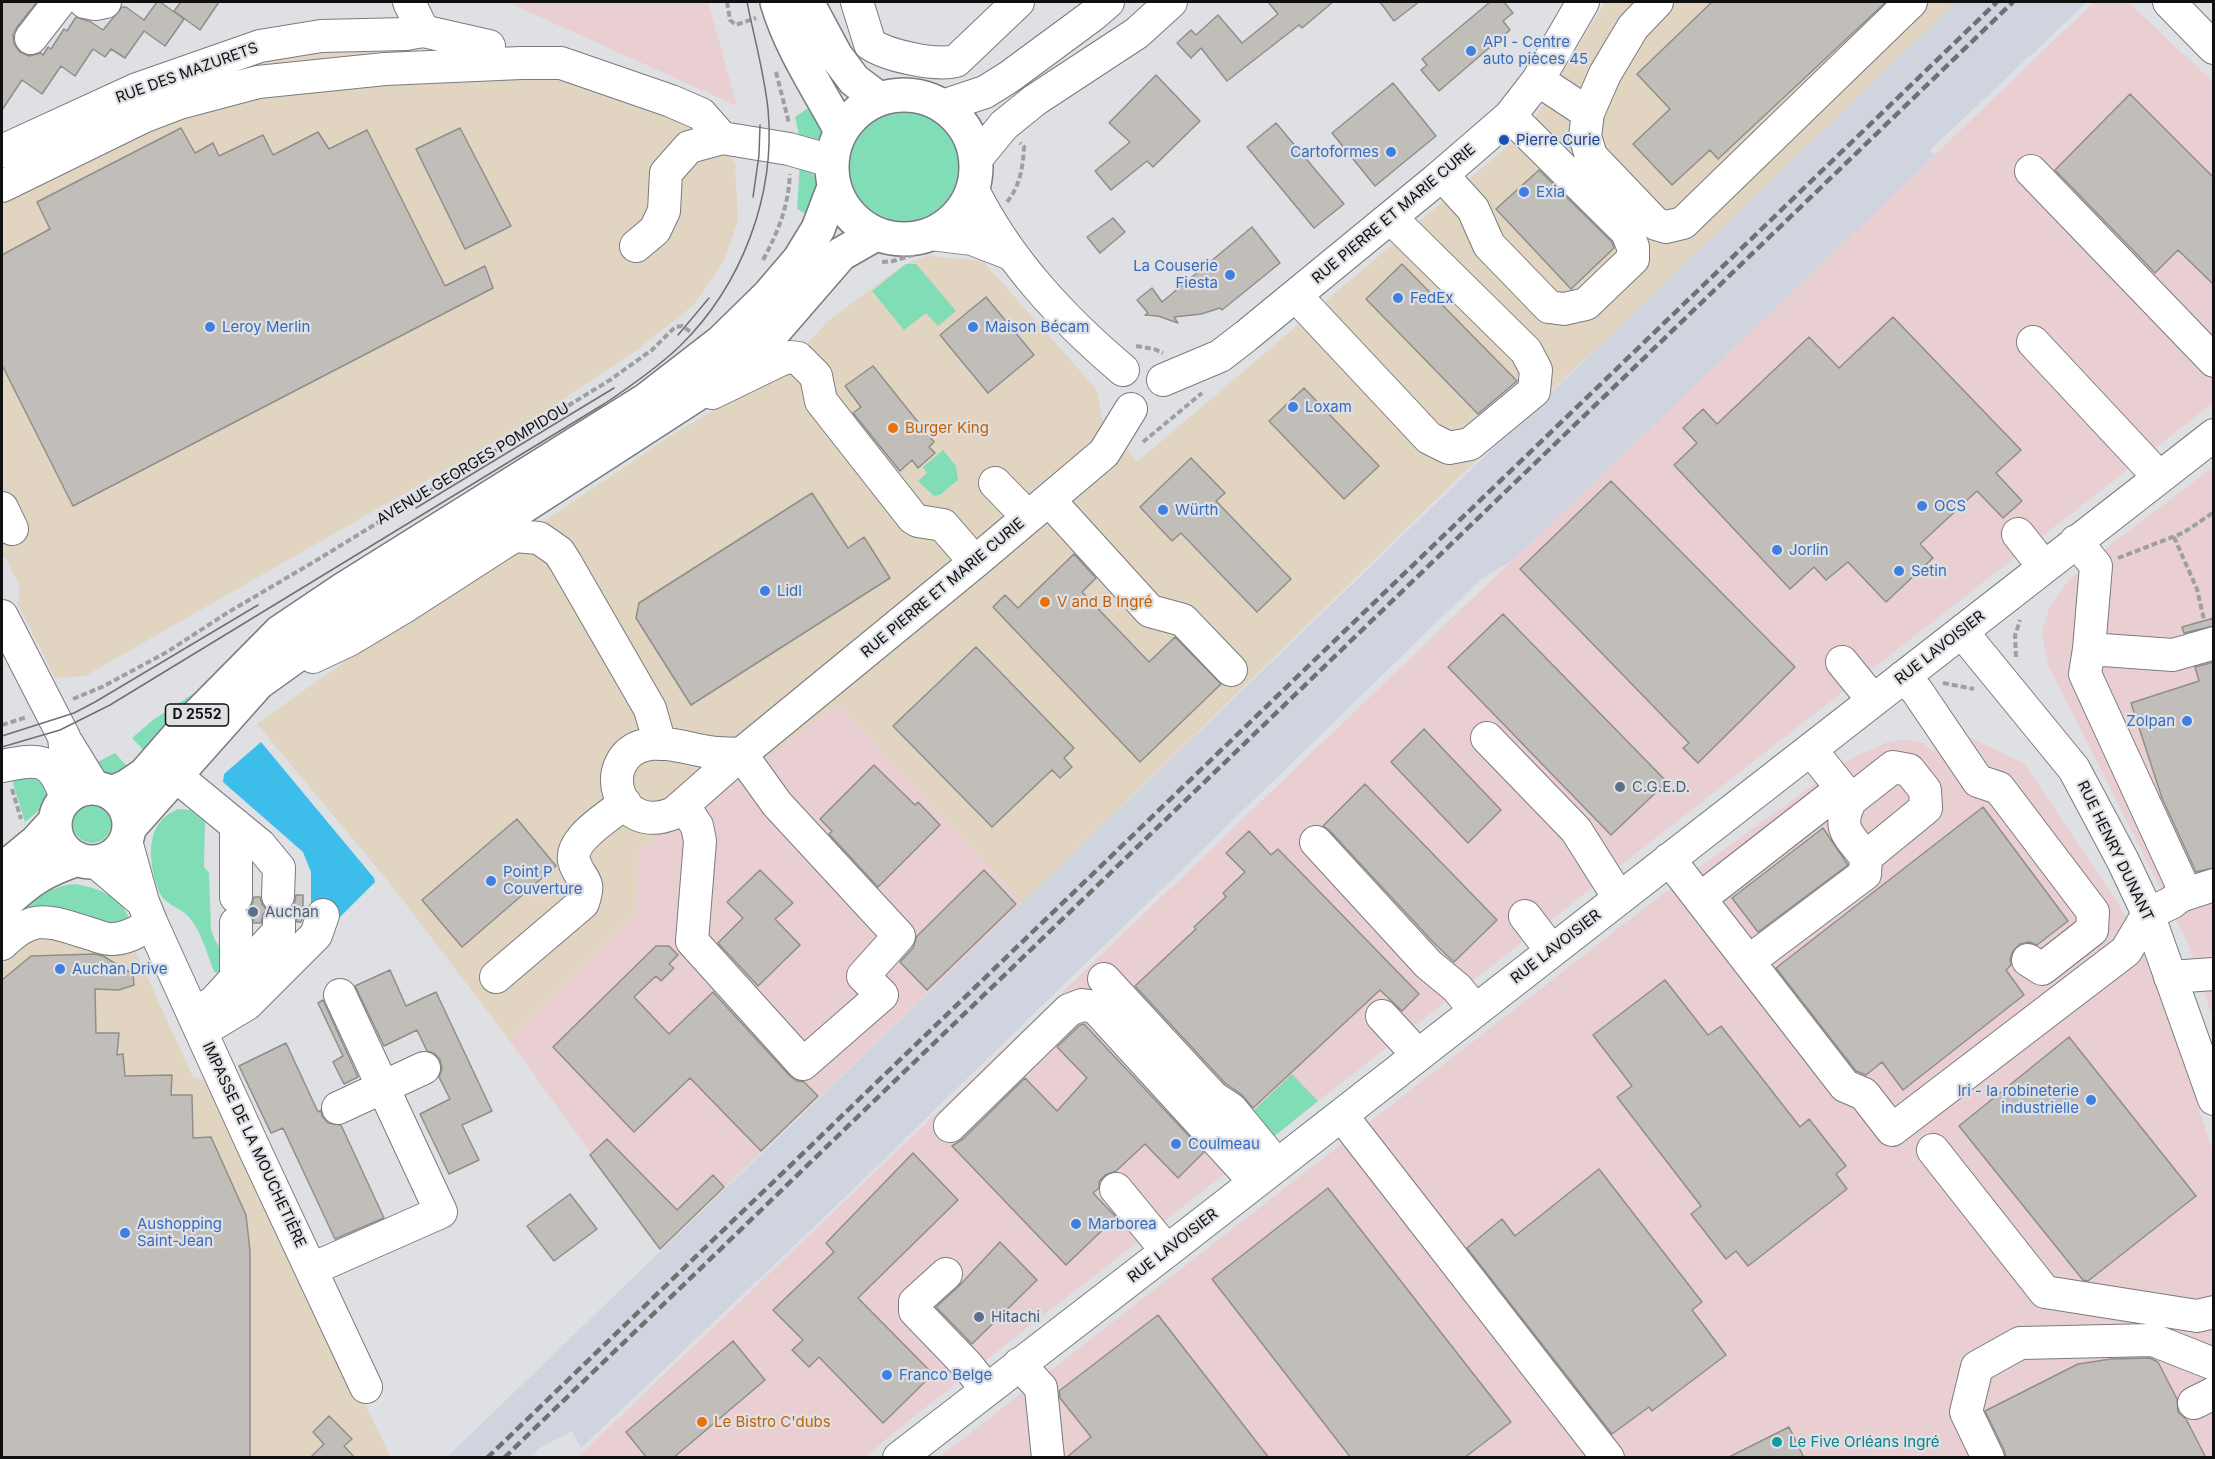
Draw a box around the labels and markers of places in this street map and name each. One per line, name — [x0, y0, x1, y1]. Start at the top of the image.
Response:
place label: API - Centre auto pièces 45 — [1483, 33, 1588, 68]
marker: API - Centre auto pièces 45 — [1464, 44, 1478, 58]
place label: Pierre Curie — [1516, 131, 1600, 149]
marker: Pierre Curie — [1497, 133, 1511, 147]
place label: Cartoformes — [1290, 143, 1379, 161]
marker: Cartoformes — [1384, 145, 1398, 159]
place label: Exia — [1536, 183, 1565, 201]
marker: Exia — [1517, 185, 1531, 199]
place label: La Couserie Fiesta — [1133, 257, 1218, 292]
marker: La Couserie Fiesta — [1223, 268, 1237, 282]
place label: FedEx — [1410, 289, 1453, 307]
marker: FedEx — [1391, 291, 1405, 305]
place label: Leroy Merlin — [222, 318, 310, 336]
place label: Maison Bécam — [985, 318, 1089, 336]
marker: Leroy Merlin — [203, 320, 217, 334]
marker: Maison Bécam — [966, 320, 980, 334]
place label: Loxam — [1305, 398, 1352, 416]
marker: Loxam — [1286, 400, 1300, 414]
place label: Burger King — [905, 419, 989, 437]
marker: Burger King — [886, 421, 900, 435]
place label: OCS — [1934, 497, 1966, 515]
marker: OCS — [1915, 499, 1929, 513]
place label: Würth — [1175, 501, 1218, 519]
marker: Würth — [1156, 503, 1170, 517]
place label: Jorlin — [1789, 541, 1829, 559]
marker: Jorlin — [1770, 543, 1784, 557]
place label: Setin — [1911, 562, 1947, 580]
marker: Setin — [1892, 564, 1906, 578]
place label: Lidl — [777, 582, 802, 600]
marker: Lidl — [758, 584, 772, 598]
place label: V and B Ingré — [1057, 593, 1153, 611]
marker: V and B Ingré — [1038, 595, 1052, 609]
place label: Zolpan — [2126, 712, 2175, 730]
marker: Zolpan — [2180, 714, 2194, 728]
place label: C.G.E.D. — [1632, 778, 1690, 796]
marker: C.G.E.D. — [1613, 780, 1627, 794]
place label: Point P Couverture — [503, 863, 583, 898]
marker: Point P Couverture — [484, 874, 498, 888]
place label: Auchan — [265, 903, 319, 921]
marker: Auchan — [246, 905, 260, 919]
place label: Auchan Drive — [72, 960, 167, 978]
marker: Auchan Drive — [53, 962, 67, 976]
place label: lri - la robineterie industrielle — [1958, 1082, 2079, 1117]
marker: lri - la robineterie industrielle — [2084, 1093, 2098, 1107]
place label: Coulmeau — [1188, 1135, 1260, 1153]
marker: Coulmeau — [1169, 1137, 1183, 1151]
place label: Aushopping Saint-Jean — [137, 1215, 222, 1250]
place label: Marborea — [1088, 1215, 1157, 1233]
marker: Marborea — [1069, 1217, 1083, 1231]
marker: Aushopping Saint-Jean — [118, 1226, 132, 1240]
place label: Hitachi — [991, 1308, 1040, 1326]
marker: Hitachi — [972, 1310, 986, 1324]
place label: Franco Belge — [899, 1366, 992, 1384]
marker: Franco Belge — [880, 1368, 894, 1382]
place label: Le Bistro C'dubs — [714, 1413, 831, 1431]
marker: Le Bistro C'dubs — [695, 1415, 709, 1429]
place label: Le Five Orléans Ingré — [1789, 1433, 1940, 1451]
marker: Le Five Orléans Ingré — [1770, 1435, 1784, 1449]

